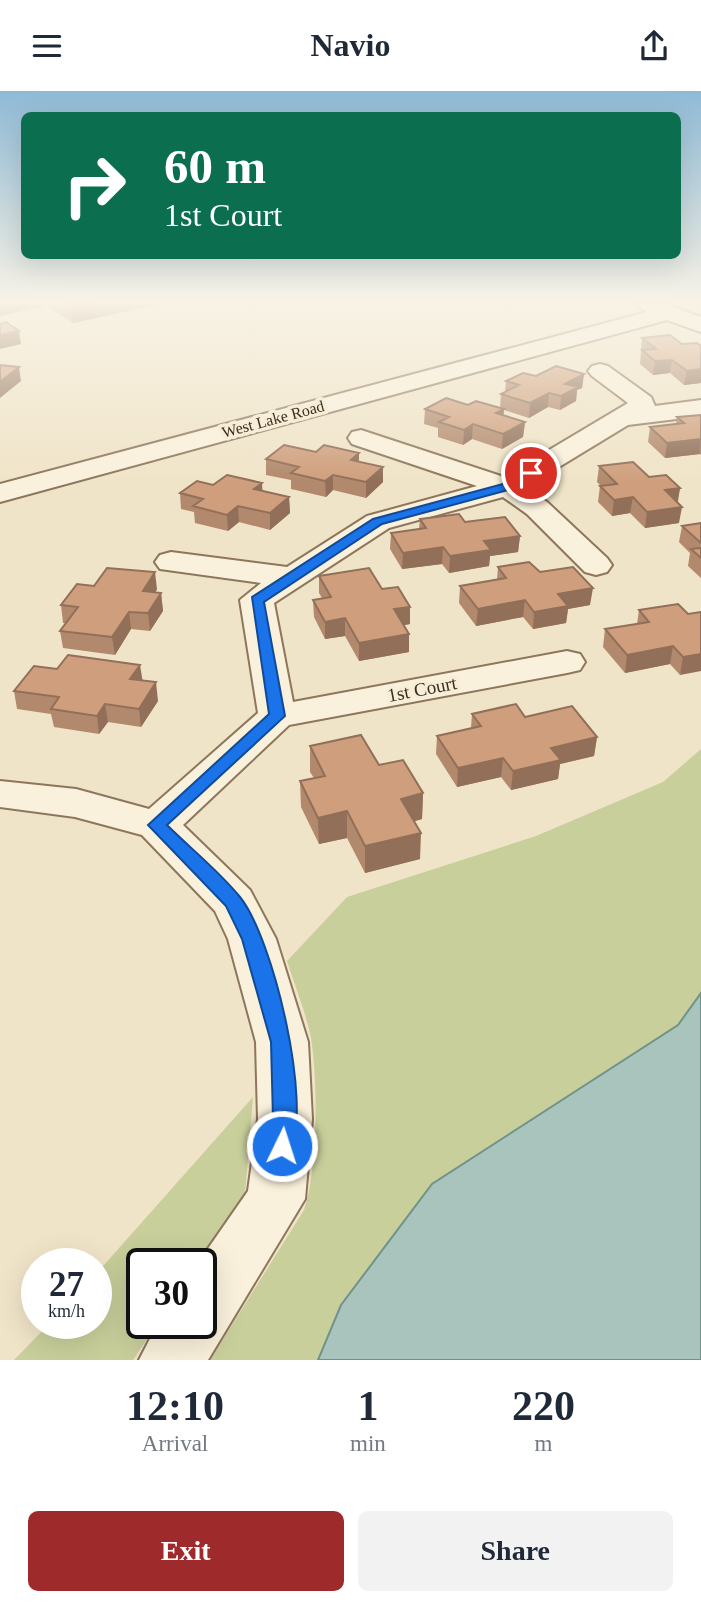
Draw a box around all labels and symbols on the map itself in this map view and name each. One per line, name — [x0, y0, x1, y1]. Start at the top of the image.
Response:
street label: West Lake Road — [220, 397, 326, 441]
pin — [501, 443, 561, 503]
street label: 1st Court — [386, 672, 459, 706]
position arrow — [245, 1109, 319, 1183]
speed limit sign: 30 — [126, 1248, 217, 1339]

